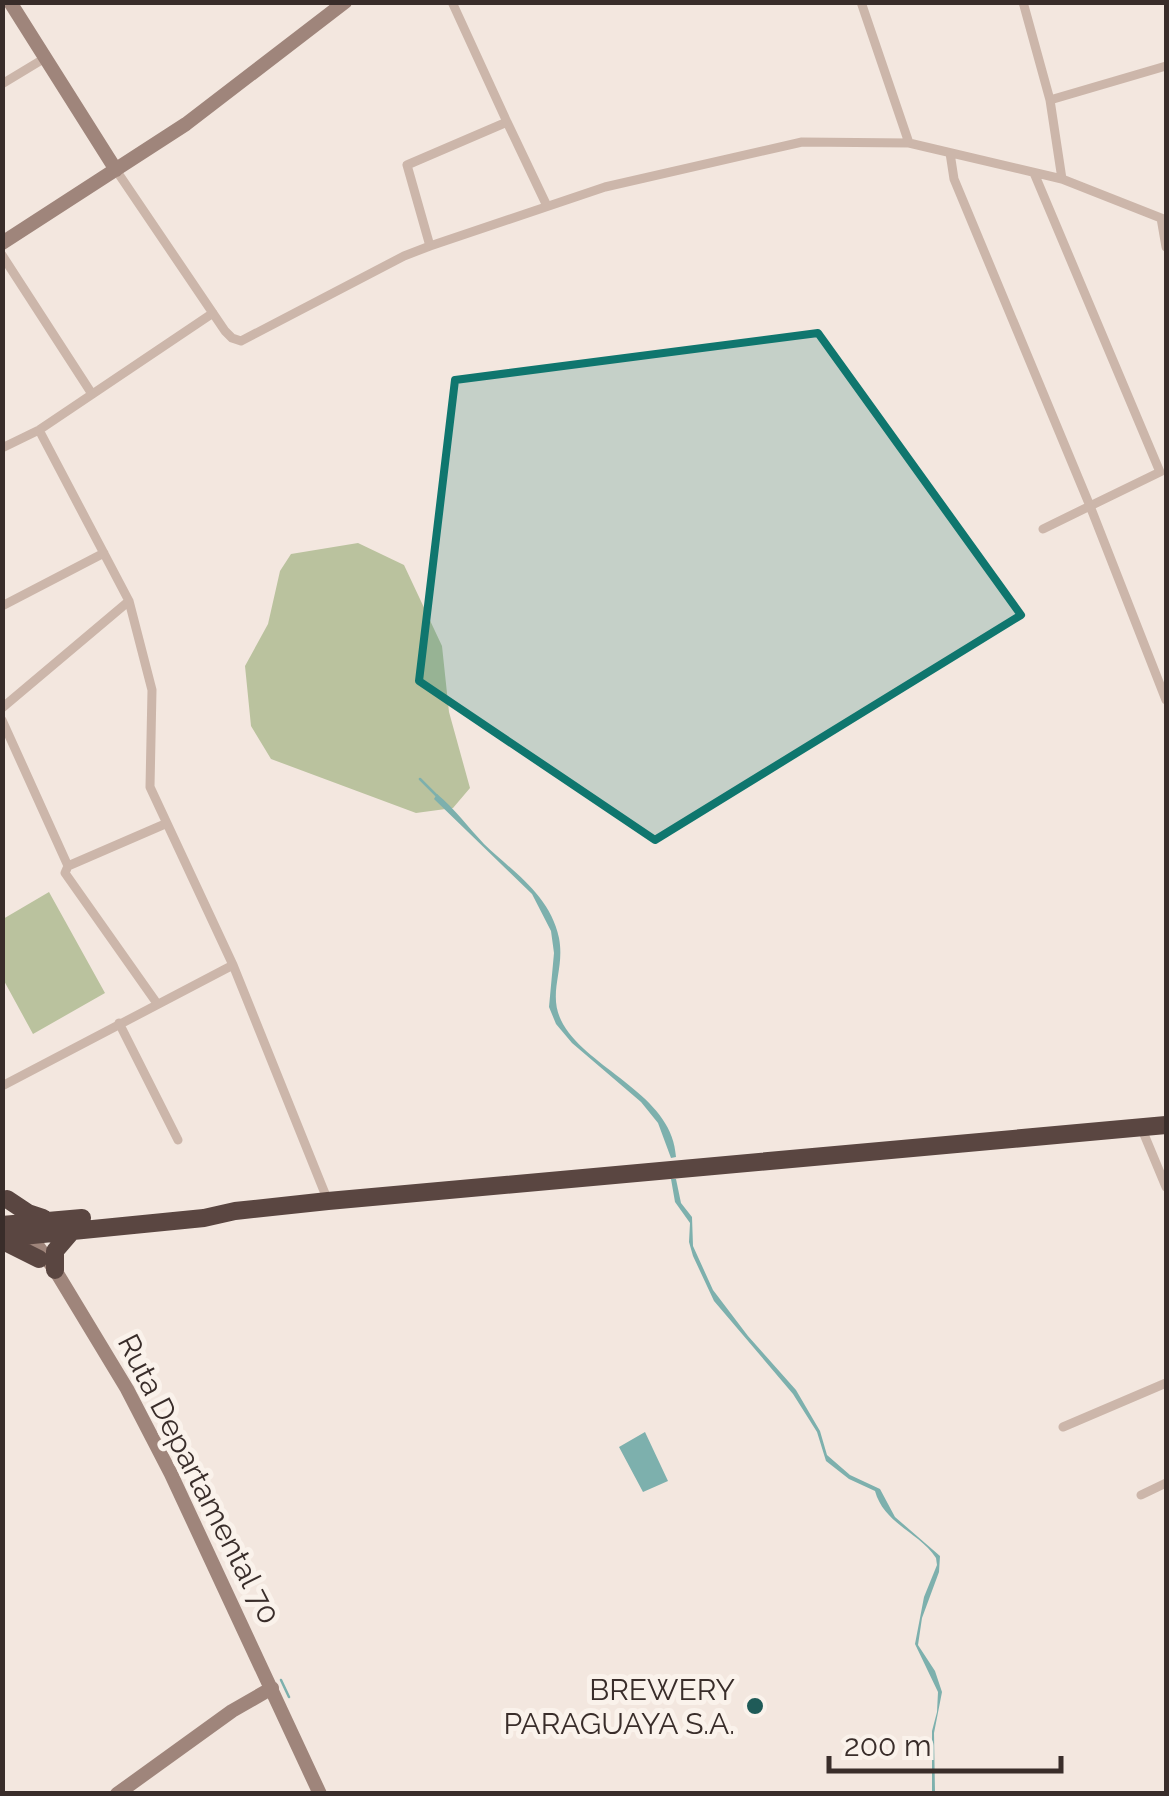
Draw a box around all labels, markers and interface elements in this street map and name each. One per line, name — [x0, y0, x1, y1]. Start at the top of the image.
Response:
street label: Ruta Departamental 70 — [111, 1328, 287, 1630]
place label: BREWERY PARAGUAYA S.A. — [503, 1672, 735, 1741]
marker: BREWERY PARAGUAYA S.A. — [744, 1695, 766, 1717]
scale bar — [829, 1711, 1062, 1773]
text: 200 m — [844, 1728, 932, 1763]

